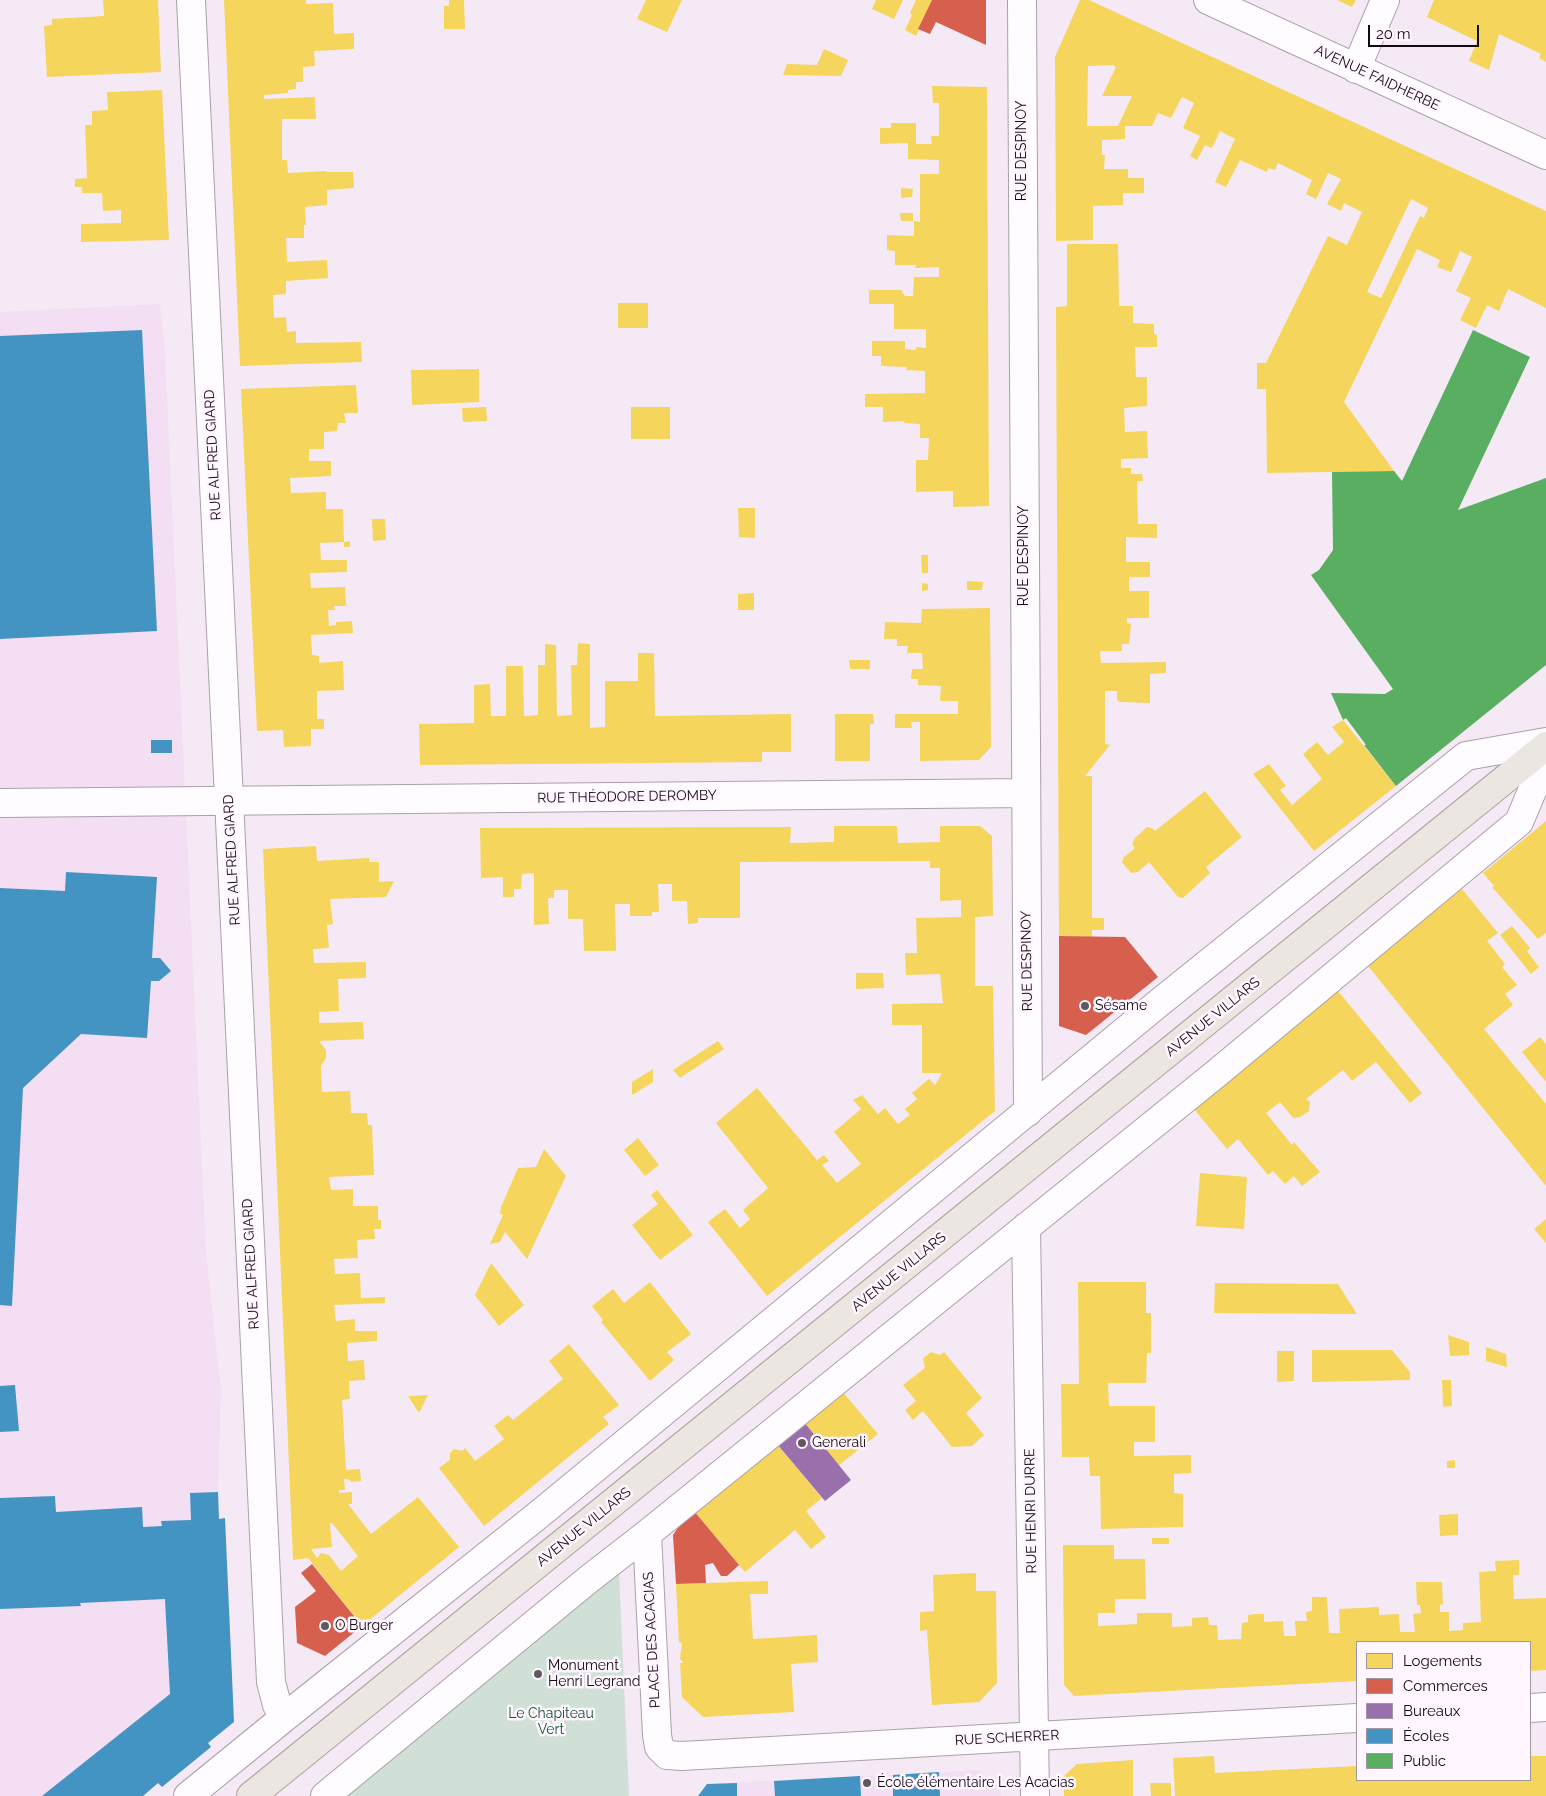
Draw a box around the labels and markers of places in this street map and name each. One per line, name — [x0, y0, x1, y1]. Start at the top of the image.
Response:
place label: Sésame — [1095, 998, 1147, 1014]
marker: Sésame — [1079, 1000, 1091, 1012]
place label: Generali — [812, 1435, 866, 1451]
marker: Generali — [796, 1437, 808, 1449]
place label: O Burger — [335, 1618, 393, 1634]
marker: O Burger — [319, 1620, 331, 1632]
place label: Monument Henri Legrand — [548, 1658, 640, 1690]
marker: Monument Henri Legrand — [532, 1668, 544, 1680]
place label: École élémentaire Les Acacias — [877, 1775, 1074, 1791]
marker: École élémentaire Les Acacias — [861, 1777, 873, 1789]

